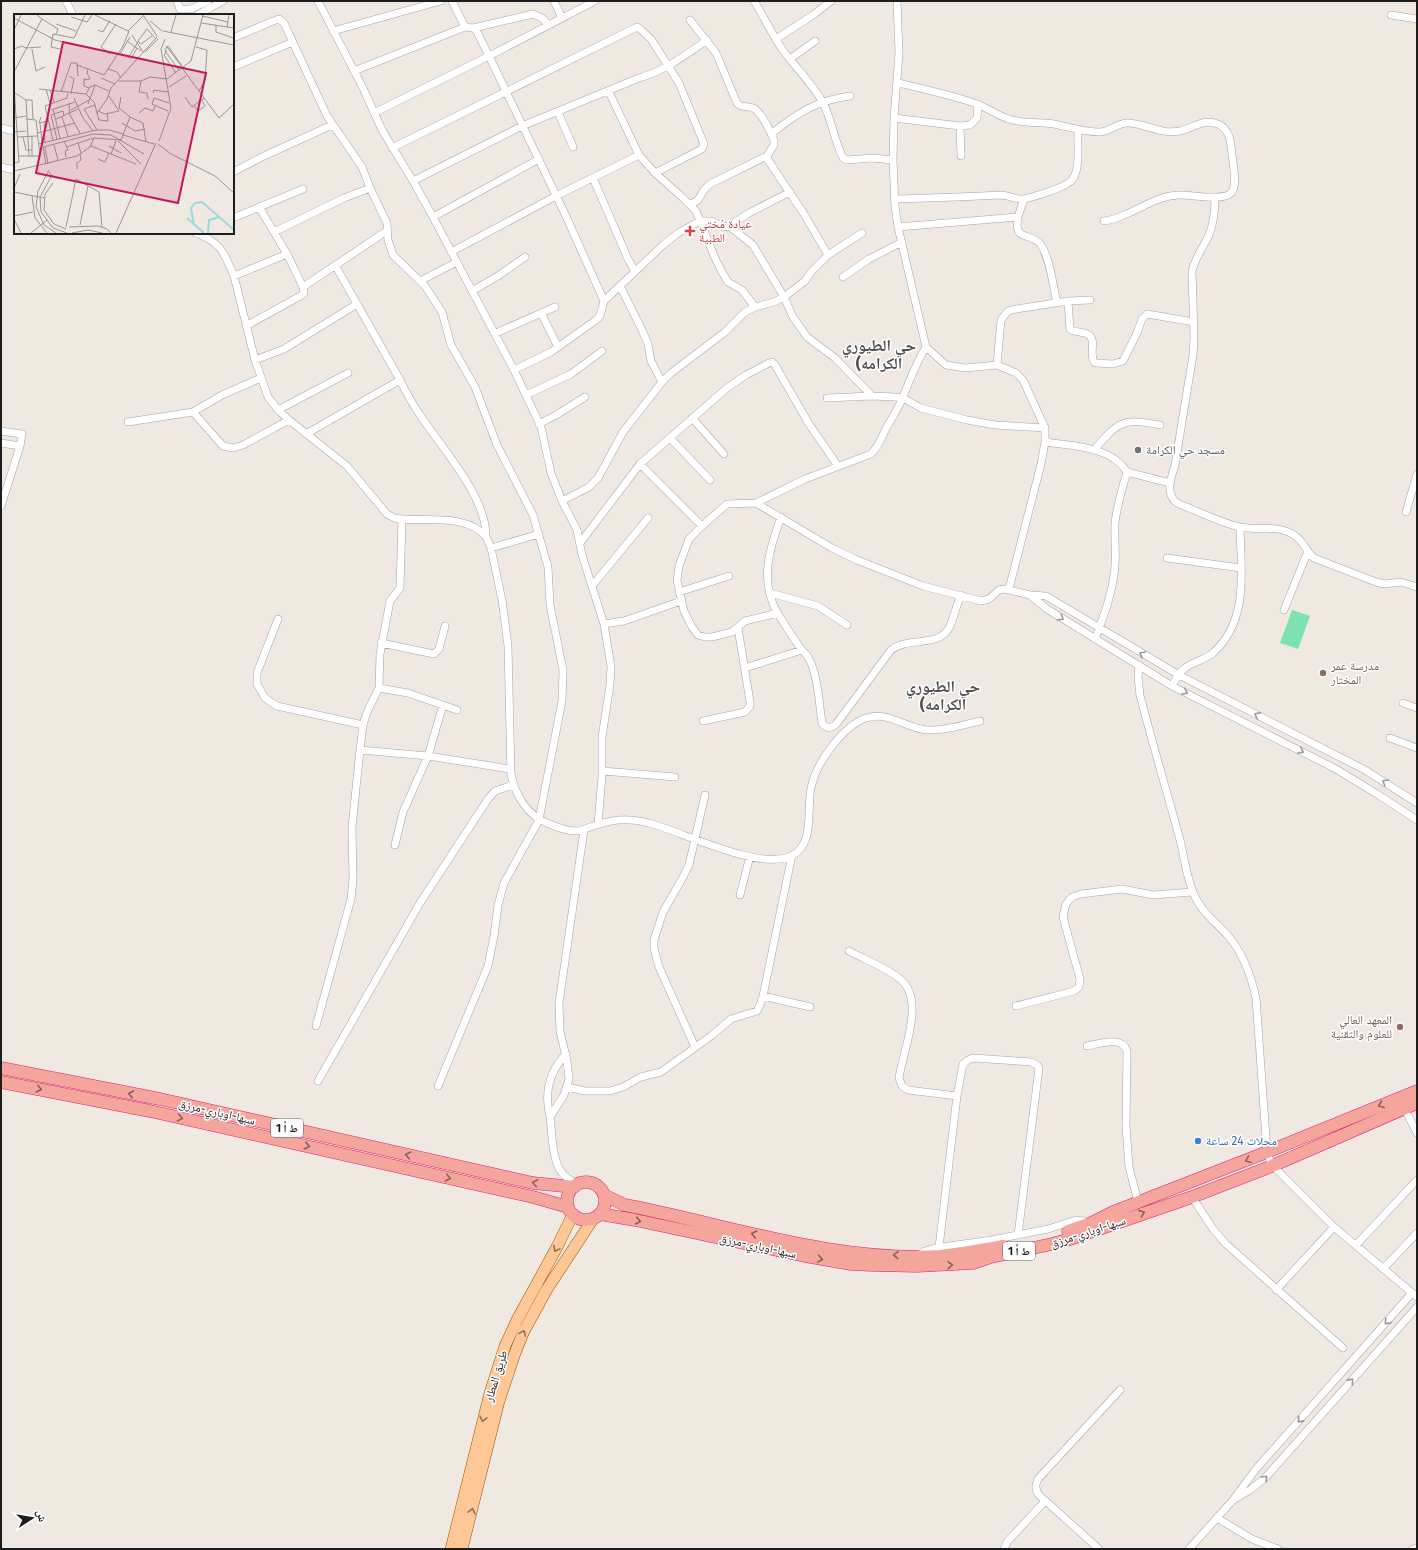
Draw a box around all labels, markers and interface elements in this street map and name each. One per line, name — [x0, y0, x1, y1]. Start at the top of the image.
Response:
inset map — [14, 14, 234, 234]
place label: عيادة مُختي الطبية — [699, 217, 752, 245]
marker: عيادة مُختي الطبية — [684, 225, 696, 237]
district label: حي الطيوري (الكرامه — [842, 336, 916, 373]
place label: مسجد حي الكرامة — [1146, 443, 1225, 460]
marker: مسجد حي الكرامة — [1133, 445, 1143, 455]
one-way arrow — [1057, 613, 1064, 621]
one-way arrow — [1139, 651, 1146, 658]
place label: مدرسة عمر المختار — [1330, 659, 1379, 687]
marker: مدرسة عمر المختار — [1318, 668, 1328, 678]
district label: حي الطيوري (الكرامه — [906, 677, 980, 714]
one-way arrow — [1181, 687, 1188, 695]
one-way arrow — [1254, 712, 1261, 720]
one-way arrow — [1296, 746, 1304, 754]
one-way arrow — [1382, 779, 1389, 786]
place label: المعهد العالي للعلوم والتقنية — [1331, 1013, 1392, 1042]
marker: المعهد العالي للعلوم والتقنية — [1395, 1022, 1405, 1032]
one-way arrow — [36, 1085, 42, 1093]
one-way arrow — [128, 1090, 134, 1099]
street label: سبها-اوباري-مرزق — [177, 1096, 257, 1131]
one-way arrow — [1377, 1101, 1384, 1109]
one-way arrow — [177, 1113, 184, 1121]
road number: ط أ 1 — [271, 1119, 303, 1137]
place label: محلات 24 ساعة — [1206, 1134, 1277, 1148]
marker: محلات 24 ساعة — [1193, 1136, 1203, 1146]
one-way arrow — [304, 1142, 310, 1150]
one-way arrow — [405, 1151, 411, 1159]
one-way arrow — [1244, 1155, 1251, 1163]
one-way arrow — [445, 1173, 451, 1181]
one-way arrow — [532, 1179, 538, 1188]
one-way arrow — [1138, 1210, 1145, 1218]
street label: سبها-اوباري-مرزق — [1049, 1213, 1128, 1254]
one-way arrow — [635, 1216, 641, 1224]
one-way arrow — [751, 1230, 757, 1238]
street label: سبها-اوباري-مرزق — [718, 1231, 798, 1264]
road number: ط أ 1 — [1003, 1242, 1035, 1260]
one-way arrow — [553, 1245, 560, 1252]
one-way arrow — [893, 1251, 899, 1259]
one-way arrow — [817, 1254, 823, 1263]
one-way arrow — [947, 1260, 953, 1269]
one-way arrow — [1384, 1318, 1391, 1325]
one-way arrow — [519, 1329, 527, 1336]
street label: طريق المطار — [481, 1348, 511, 1405]
one-way arrow — [1347, 1378, 1354, 1385]
one-way arrow — [1298, 1415, 1305, 1423]
one-way arrow — [480, 1416, 488, 1422]
one-way arrow — [1260, 1475, 1268, 1483]
north arrow — [12, 1498, 52, 1538]
one-way arrow — [467, 1508, 476, 1515]
text: ش — [33, 1509, 49, 1524]

